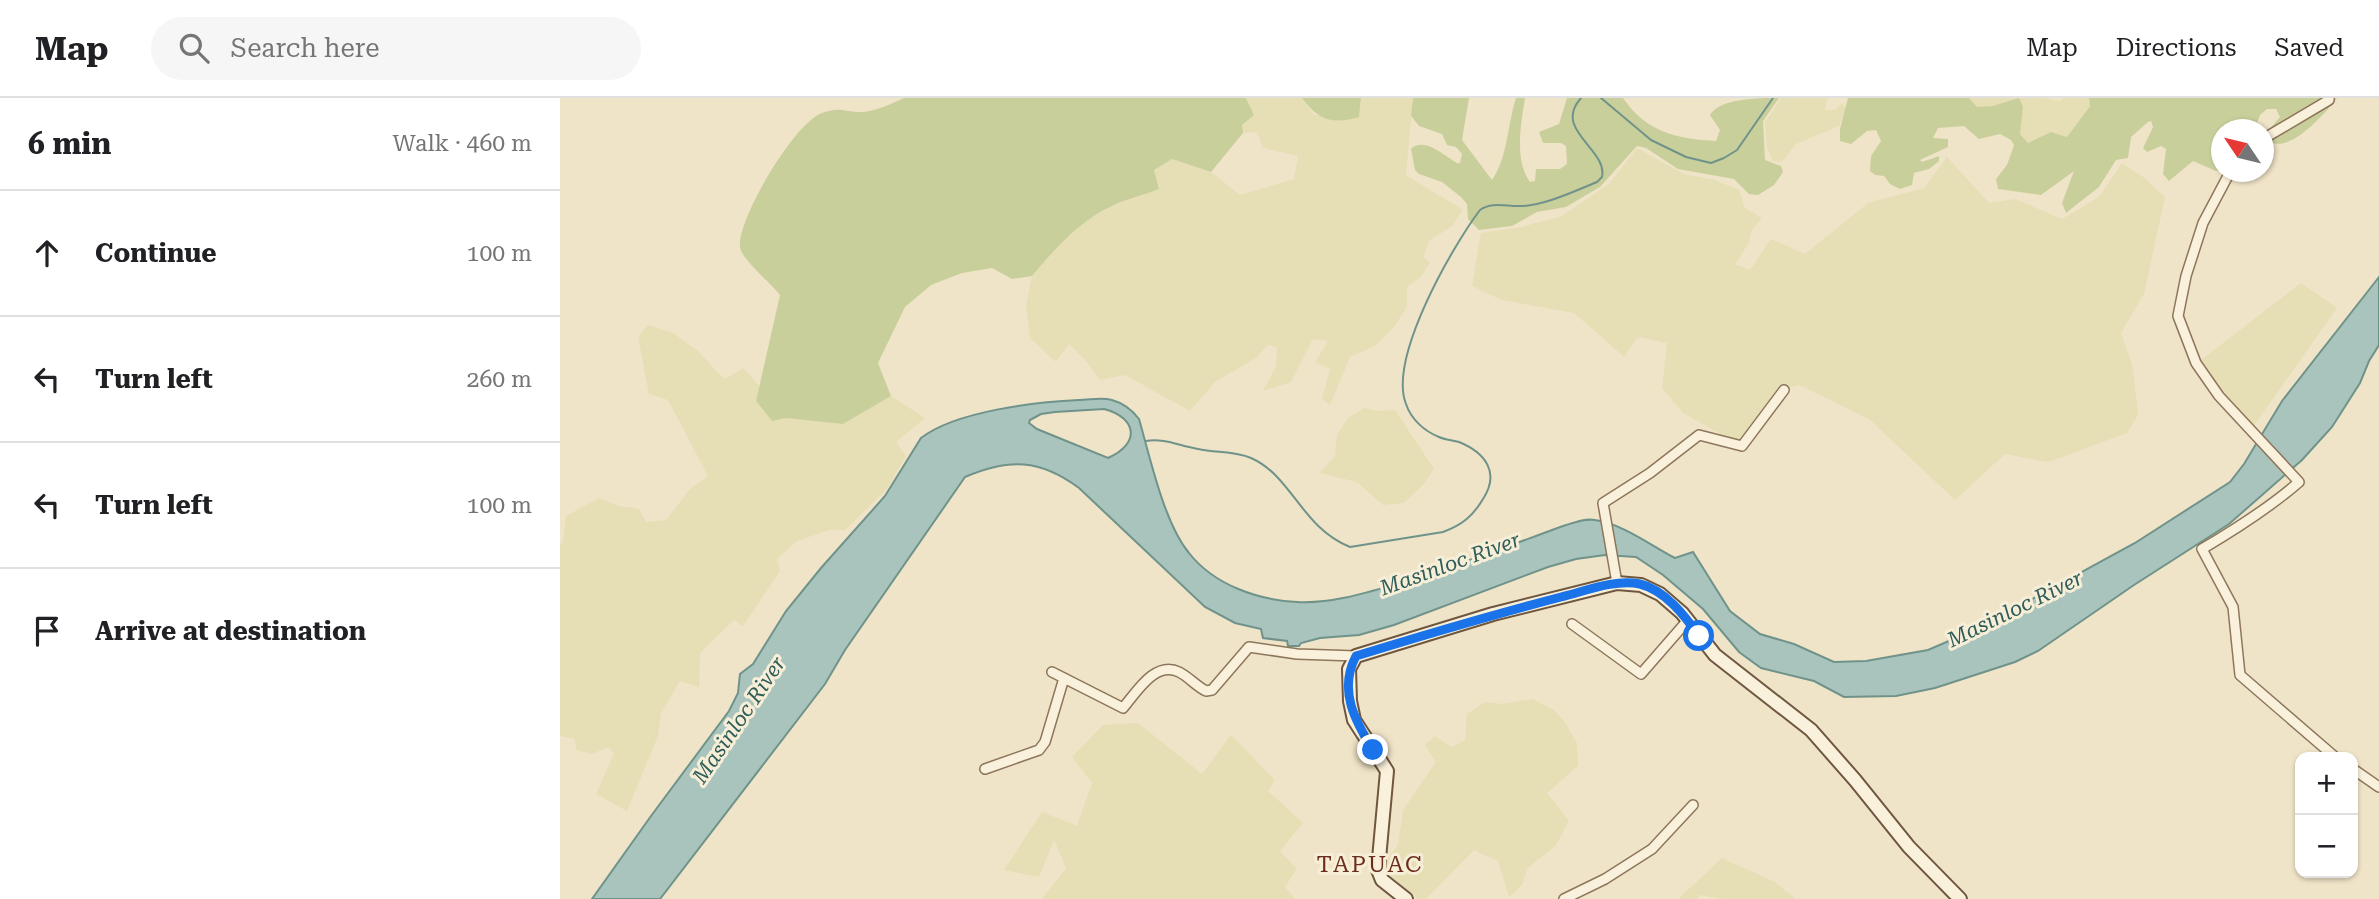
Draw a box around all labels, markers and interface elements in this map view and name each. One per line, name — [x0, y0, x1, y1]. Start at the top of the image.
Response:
search box — [151, 17, 641, 80]
text: Map — [35, 29, 109, 68]
icon: search — [175, 29, 213, 67]
text: Search here — [231, 33, 380, 63]
text: Map — [2026, 34, 2078, 62]
text: Directions — [2116, 34, 2236, 62]
text: Saved — [2274, 34, 2344, 62]
north arrow — [2211, 119, 2274, 182]
text: 6 min — [28, 126, 111, 161]
text: Walk · 460 m — [393, 130, 532, 157]
icon: ahead — [28, 234, 66, 272]
text: Continue — [95, 238, 217, 268]
text: 100 m — [467, 240, 532, 267]
icon: left — [28, 360, 66, 398]
text: Turn left — [95, 364, 213, 394]
text: 260 m — [467, 366, 532, 393]
icon: left — [28, 486, 66, 524]
text: Turn left — [95, 490, 213, 520]
text: 100 m — [467, 492, 532, 519]
water label: Masinloc River — [1376, 527, 1524, 601]
water label: Masinloc River — [1942, 566, 2087, 653]
icon: arrive — [28, 612, 66, 650]
text: Arrive at destination — [95, 616, 366, 646]
route start — [1683, 620, 1714, 651]
water label: Masinloc River — [687, 652, 790, 789]
route end — [1357, 734, 1388, 765]
map controls — [2295, 752, 2358, 878]
button: + — [2295, 752, 2358, 815]
button: − — [2295, 815, 2358, 878]
district label: TAPUAC — [1316, 851, 1424, 878]

